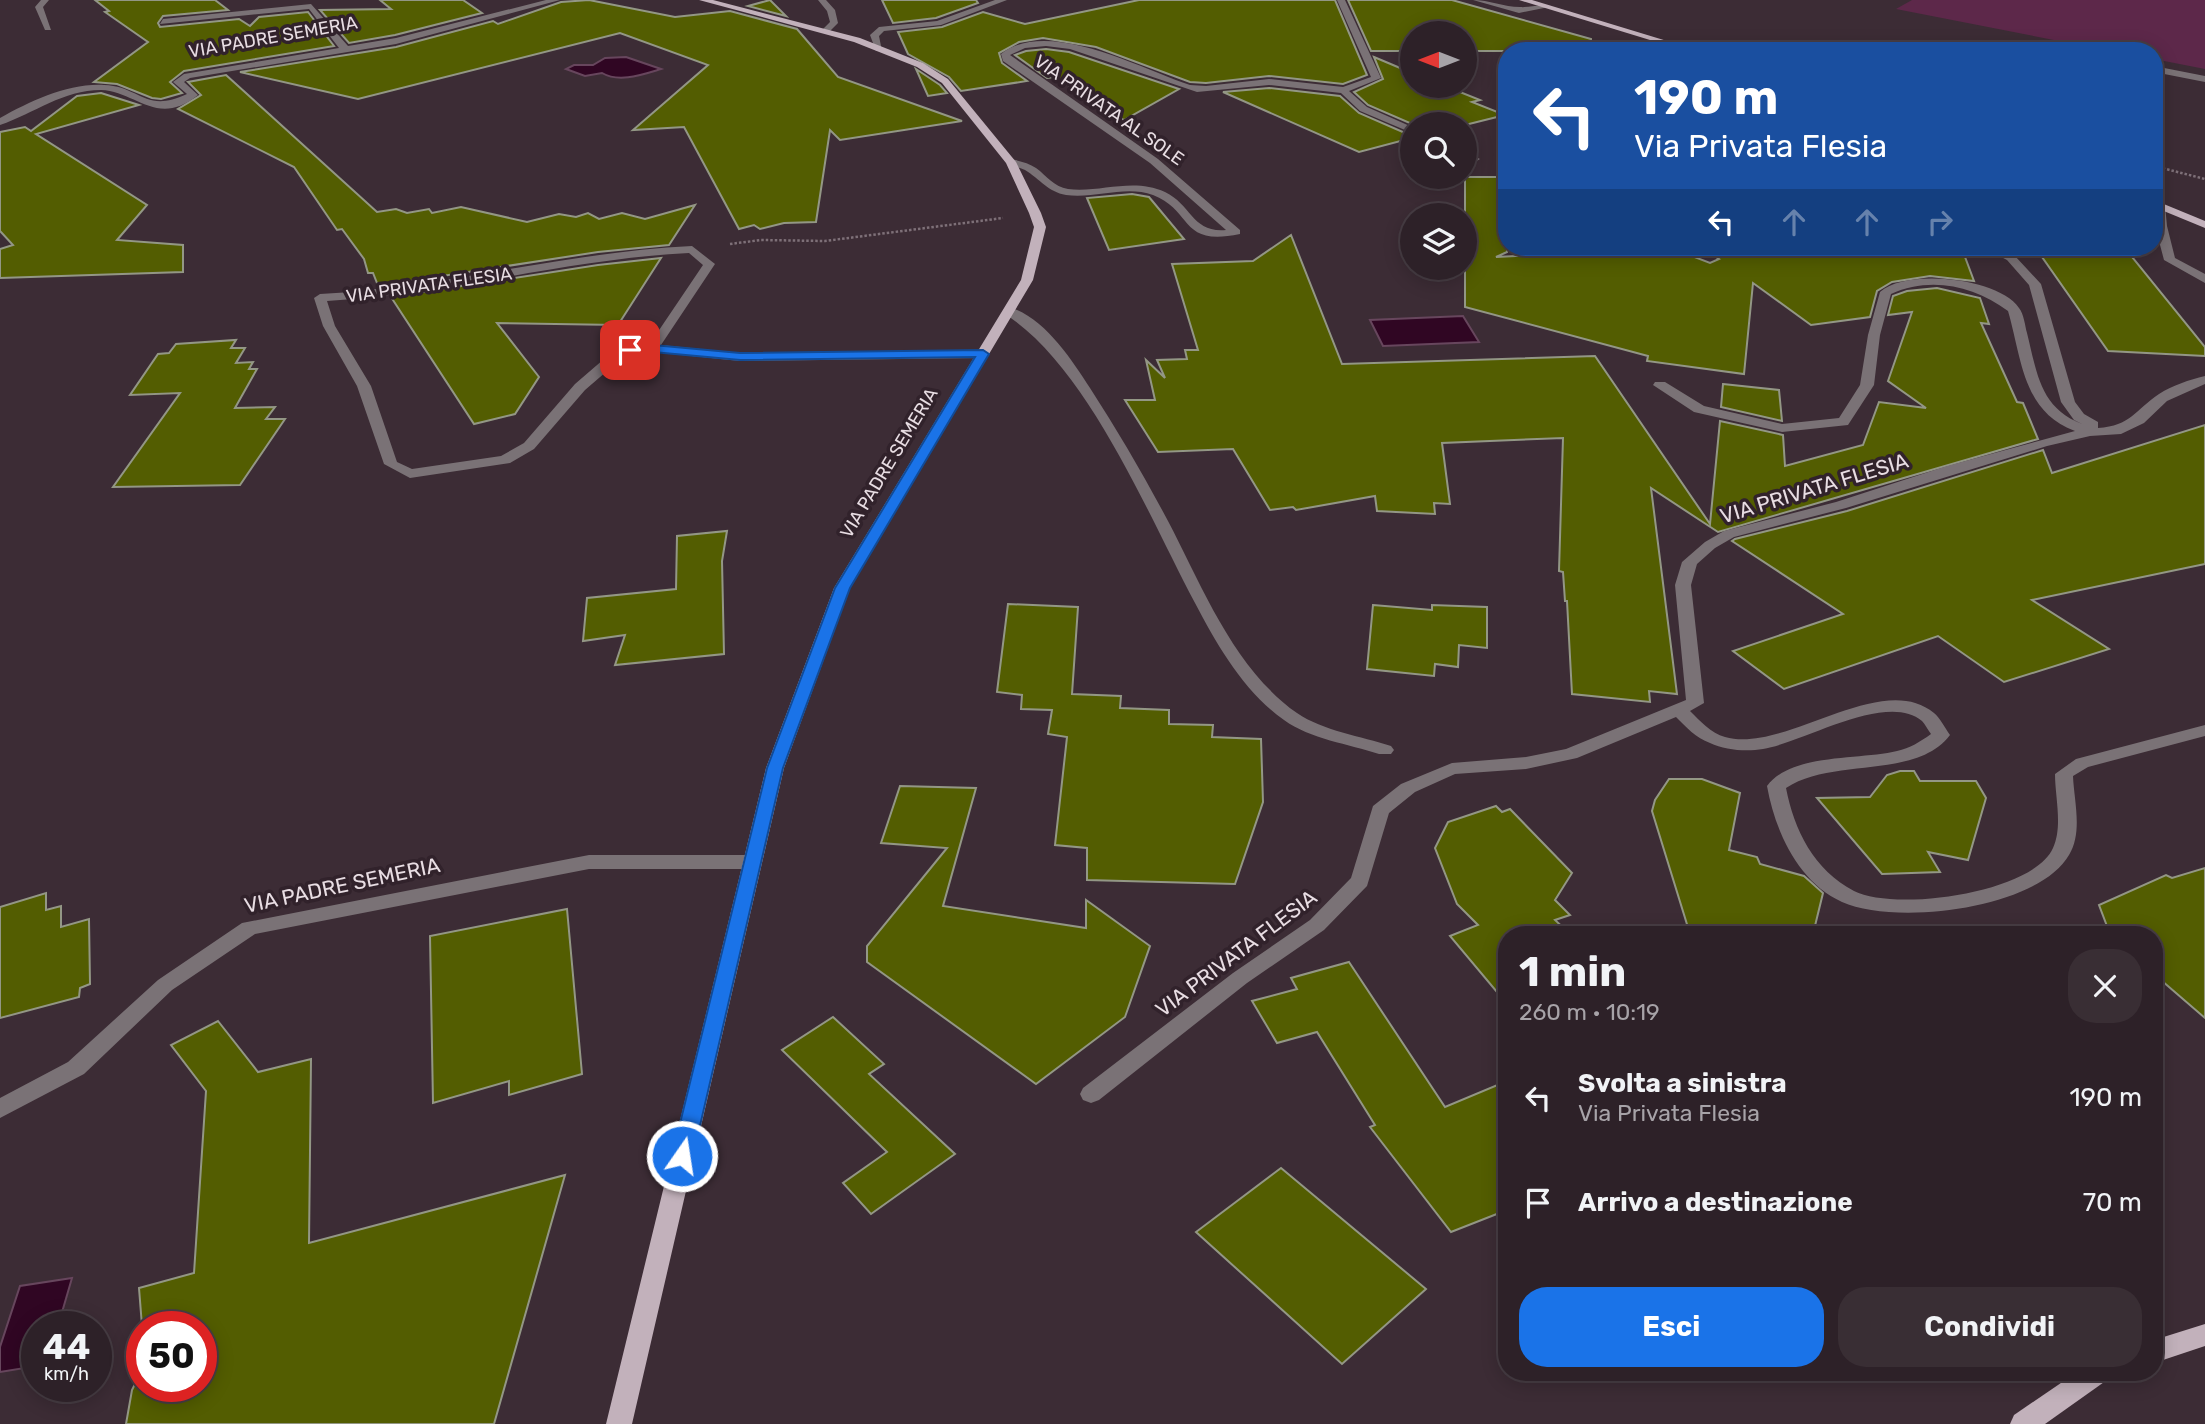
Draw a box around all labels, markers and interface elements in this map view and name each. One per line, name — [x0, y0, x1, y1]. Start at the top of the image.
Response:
street label: VIA PADRE SEMERIA — [187, 11, 359, 63]
north arrow — [1400, 21, 1477, 98]
map controls — [1400, 21, 1477, 280]
street label: VIA PRIVATA AL SOLE — [1030, 50, 1188, 170]
text: 190 m — [1634, 68, 1778, 126]
icon: left — [1519, 70, 1610, 161]
button: search — [1400, 112, 1477, 189]
text: Via Privata Flesia — [1634, 127, 1887, 165]
button: layers — [1400, 203, 1477, 280]
icon: left — [1702, 203, 1740, 241]
icon: ahead — [1775, 203, 1813, 241]
icon: ahead — [1848, 203, 1886, 241]
icon: right — [1921, 203, 1959, 241]
street label: VIA PRIVATA FLESIA — [345, 262, 513, 308]
pin — [600, 320, 660, 380]
icon: arrive — [611, 331, 649, 369]
street label: VIA PADRE SEMERIA — [835, 384, 943, 542]
street label: VIA PRIVATA FLESIA — [1717, 447, 1911, 529]
street label: VIA PADRE SEMERIA — [242, 852, 442, 918]
street label: VIA PRIVATA FLESIA — [1150, 884, 1322, 1022]
text: 1 min — [1519, 947, 1626, 997]
button: close — [2068, 949, 2142, 1023]
text: 260 m · 10:19 — [1519, 998, 1660, 1026]
text: Svolta a sinistra — [1578, 1068, 1787, 1099]
icon: left — [1519, 1079, 1557, 1117]
text: 190 m — [2069, 1082, 2142, 1113]
text: Via Privata Flesia — [1578, 1099, 1760, 1127]
position arrow — [645, 1119, 719, 1193]
icon: arrive — [1519, 1184, 1557, 1222]
text: Arrivo a destinazione — [1578, 1187, 1853, 1218]
text: 70 m — [2083, 1187, 2142, 1218]
button: Esci — [1519, 1287, 1824, 1367]
button: Condividi — [1838, 1287, 2142, 1367]
speed limit sign: 50 — [126, 1311, 217, 1402]
text: 44 — [43, 1326, 90, 1368]
text: km/h — [44, 1363, 89, 1385]

